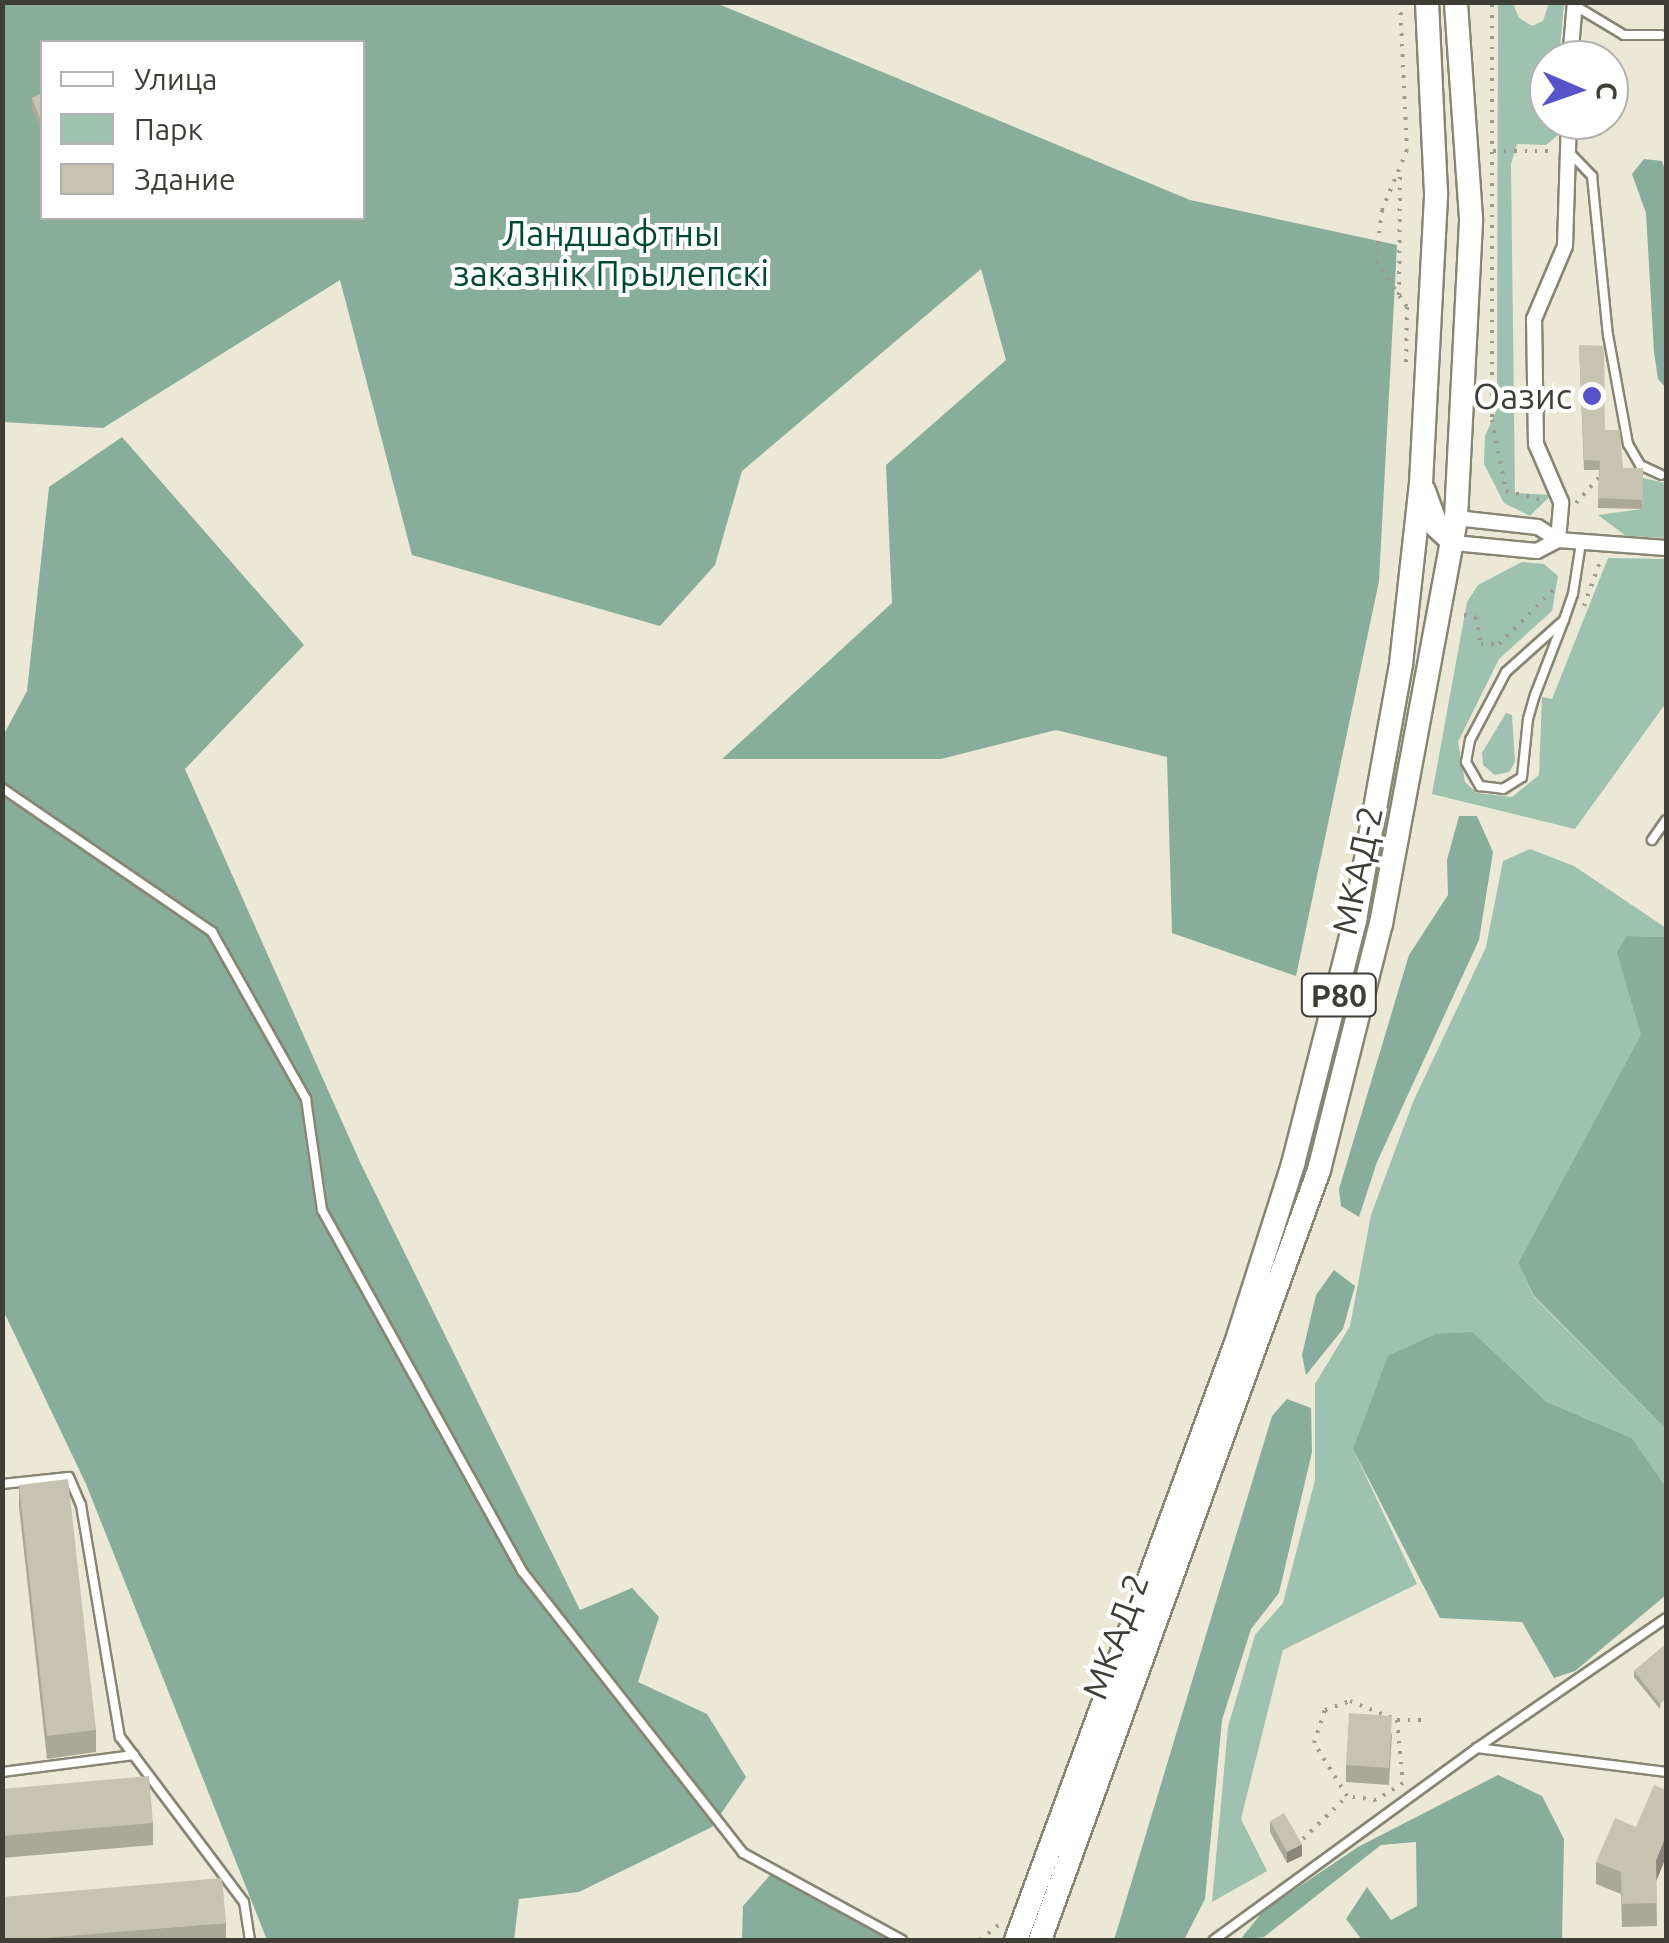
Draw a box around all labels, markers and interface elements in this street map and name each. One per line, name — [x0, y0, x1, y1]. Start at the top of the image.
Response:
legend — [40, 40, 365, 220]
north arrow — [1529, 40, 1629, 140]
text: Улица — [134, 62, 218, 96]
text: С — [1592, 82, 1623, 100]
text: Парк — [134, 112, 203, 146]
text: Здание — [134, 162, 236, 196]
park label: Ландшафтны заказнік Прылепскі — [453, 212, 769, 294]
place label: Оазис — [1473, 375, 1572, 417]
marker: Оазис — [1581, 385, 1603, 407]
street label: МКАД-2 — [1323, 802, 1391, 938]
road number: Р80 — [1299, 968, 1379, 1022]
street label: МКАД-2 — [1073, 1567, 1157, 1705]

